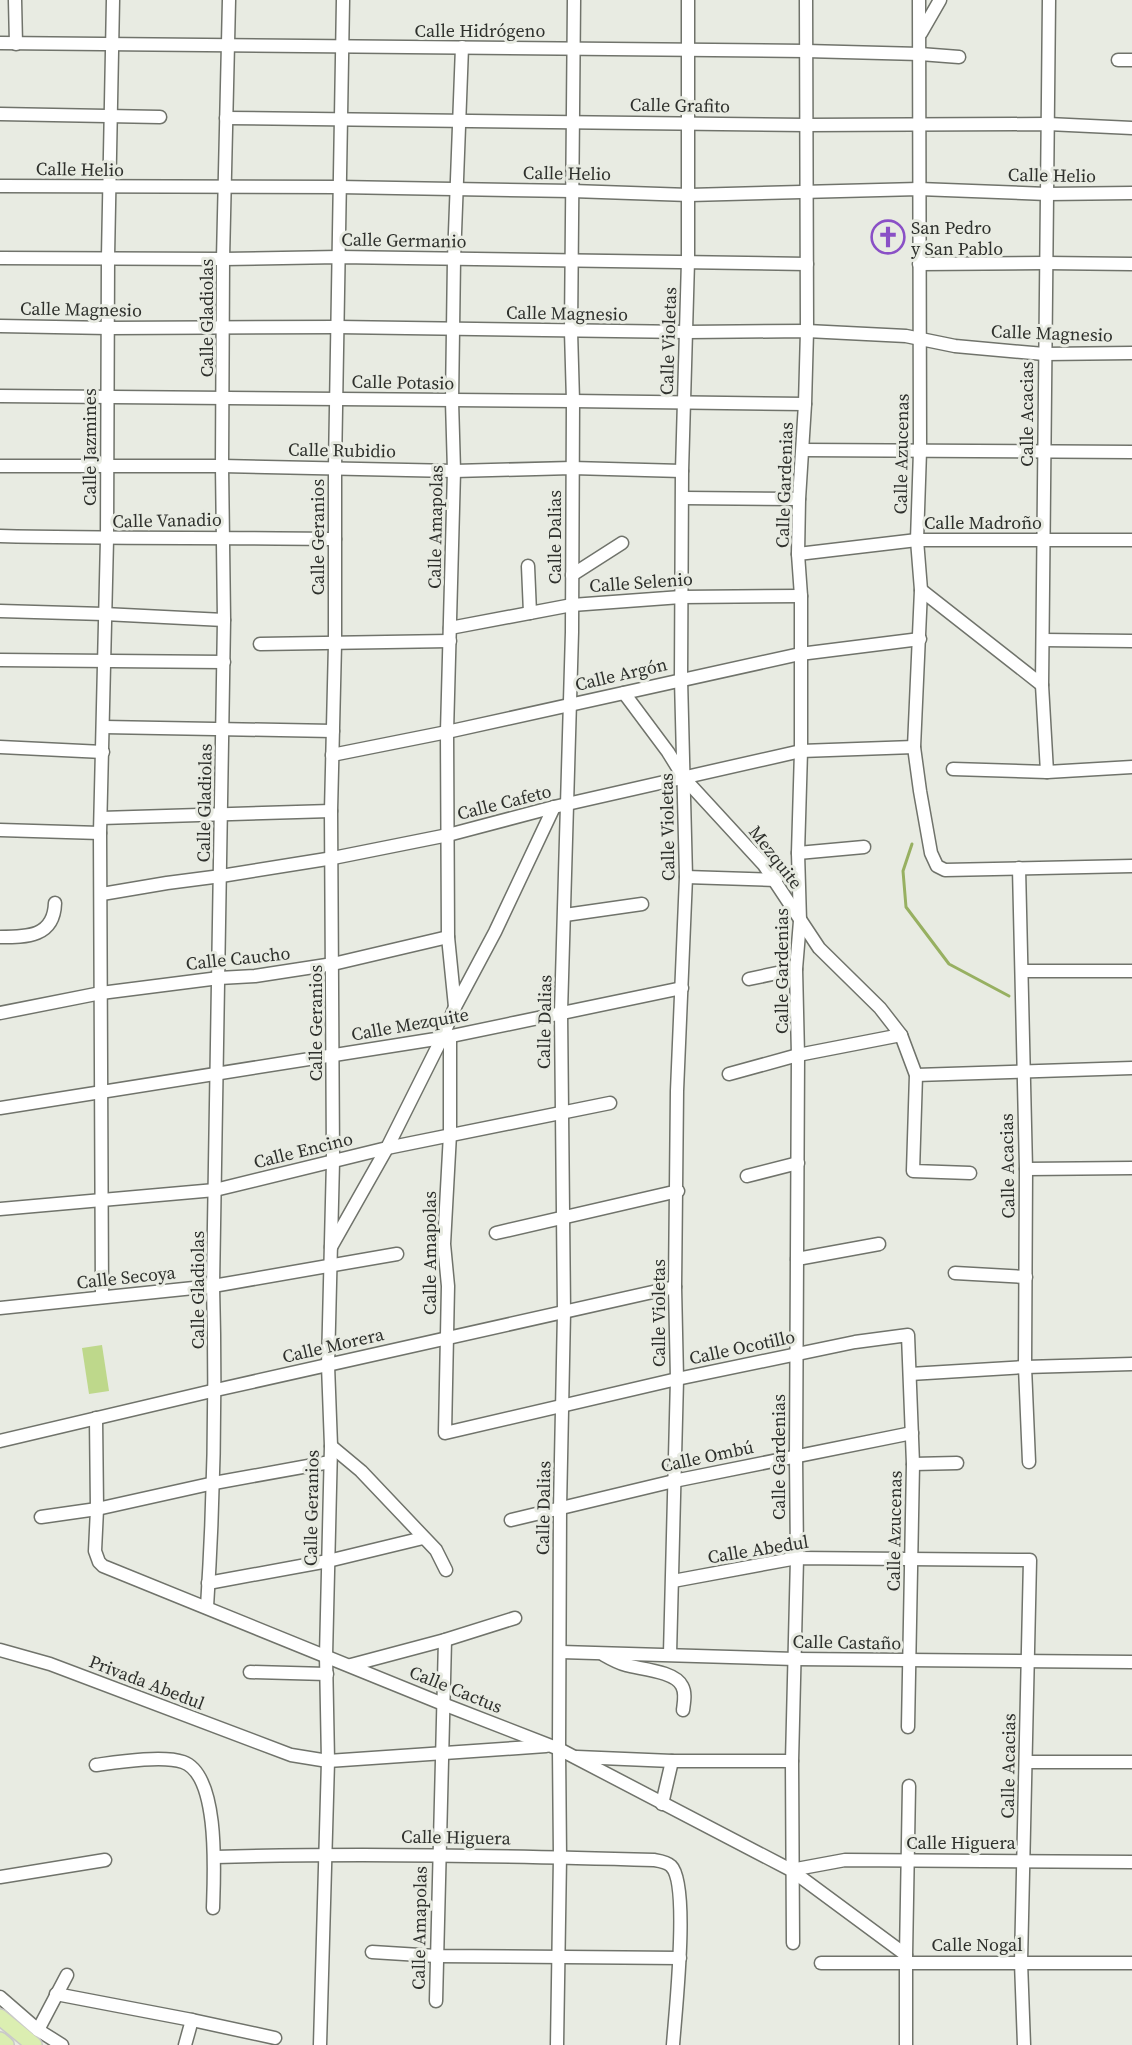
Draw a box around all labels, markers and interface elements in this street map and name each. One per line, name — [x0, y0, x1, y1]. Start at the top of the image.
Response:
street label: Calle Hidrógeno — [415, 18, 546, 43]
street label: Calle Grafito — [630, 92, 730, 118]
street label: Calle Helio — [36, 156, 124, 182]
street label: Calle Helio — [523, 160, 611, 186]
street label: Calle Helio — [1008, 162, 1096, 188]
place label: San Pedro y San Pablo — [911, 215, 1003, 261]
church icon: San Pedro y San Pablo — [870, 219, 906, 255]
street label: Calle Germanio — [341, 226, 467, 254]
street label: Calle Gladiolas — [194, 258, 219, 377]
street label: Calle Violetas — [654, 286, 682, 395]
street label: Calle Magnesio — [20, 295, 142, 323]
street label: Calle Magnesio — [506, 299, 628, 327]
street label: Calle Magnesio — [991, 318, 1113, 348]
street label: Calle Acacias — [1014, 361, 1039, 467]
street label: Calle Potasio — [351, 369, 455, 395]
street label: Calle Jazmines — [77, 388, 102, 506]
street label: Calle Azucenas — [887, 393, 915, 515]
street label: Calle Gardenias — [769, 421, 799, 548]
street label: Calle Rubidio — [288, 437, 396, 463]
street label: Calle Amapolas — [421, 465, 449, 589]
street label: Calle Geranios — [305, 479, 330, 595]
street label: Calle Dalias — [542, 490, 567, 584]
street label: Calle Vanadio — [112, 507, 222, 533]
street label: Calle Madroño — [924, 510, 1042, 535]
street label: Calle Selenio — [588, 566, 694, 598]
street label: Calle Argón — [572, 651, 670, 697]
street label: Calle Gladiolas — [190, 743, 218, 863]
street label: Calle Violetas — [654, 773, 680, 881]
street label: Calle Cafeto — [454, 778, 554, 826]
street label: Mezquite — [743, 820, 809, 894]
street label: Calle Gardenias — [769, 908, 794, 1034]
street label: Calle Caucho — [185, 940, 292, 976]
street label: Calle Geranios — [303, 965, 328, 1081]
street label: Calle Dalias — [531, 974, 557, 1069]
street label: Calle Mezquite — [349, 1001, 471, 1047]
street label: Calle Acacias — [994, 1113, 1020, 1219]
street label: Calle Encino — [251, 1126, 355, 1174]
street label: Calle Amapolas — [417, 1191, 442, 1315]
street label: Calle Gladiolas — [185, 1230, 210, 1349]
street label: Calle Secoya — [75, 1259, 178, 1295]
street label: Calle Violetas — [646, 1259, 671, 1367]
street label: Calle Morera — [280, 1321, 387, 1369]
street label: Calle Ocotillo — [687, 1324, 797, 1370]
street label: Calle Gardenias — [766, 1394, 791, 1520]
street label: Calle Ombú — [658, 1434, 756, 1478]
street label: Calle Geranios — [297, 1449, 325, 1566]
street label: Calle Dalias — [530, 1460, 556, 1555]
street label: Calle Azucenas — [880, 1470, 908, 1592]
street label: Calle Abedul — [706, 1529, 810, 1569]
street label: Calle Castaño — [792, 1629, 902, 1655]
street label: Privada Abedul — [86, 1648, 208, 1716]
street label: Calle Cactus — [406, 1659, 506, 1719]
street label: Calle Acacias — [995, 1713, 1021, 1819]
street label: Calle Higuera — [401, 1824, 512, 1850]
street label: Calle Higuera — [906, 1830, 1017, 1855]
street label: Calle Amapolas — [405, 1866, 433, 1990]
street label: Calle Nogal — [931, 1932, 1023, 1957]

